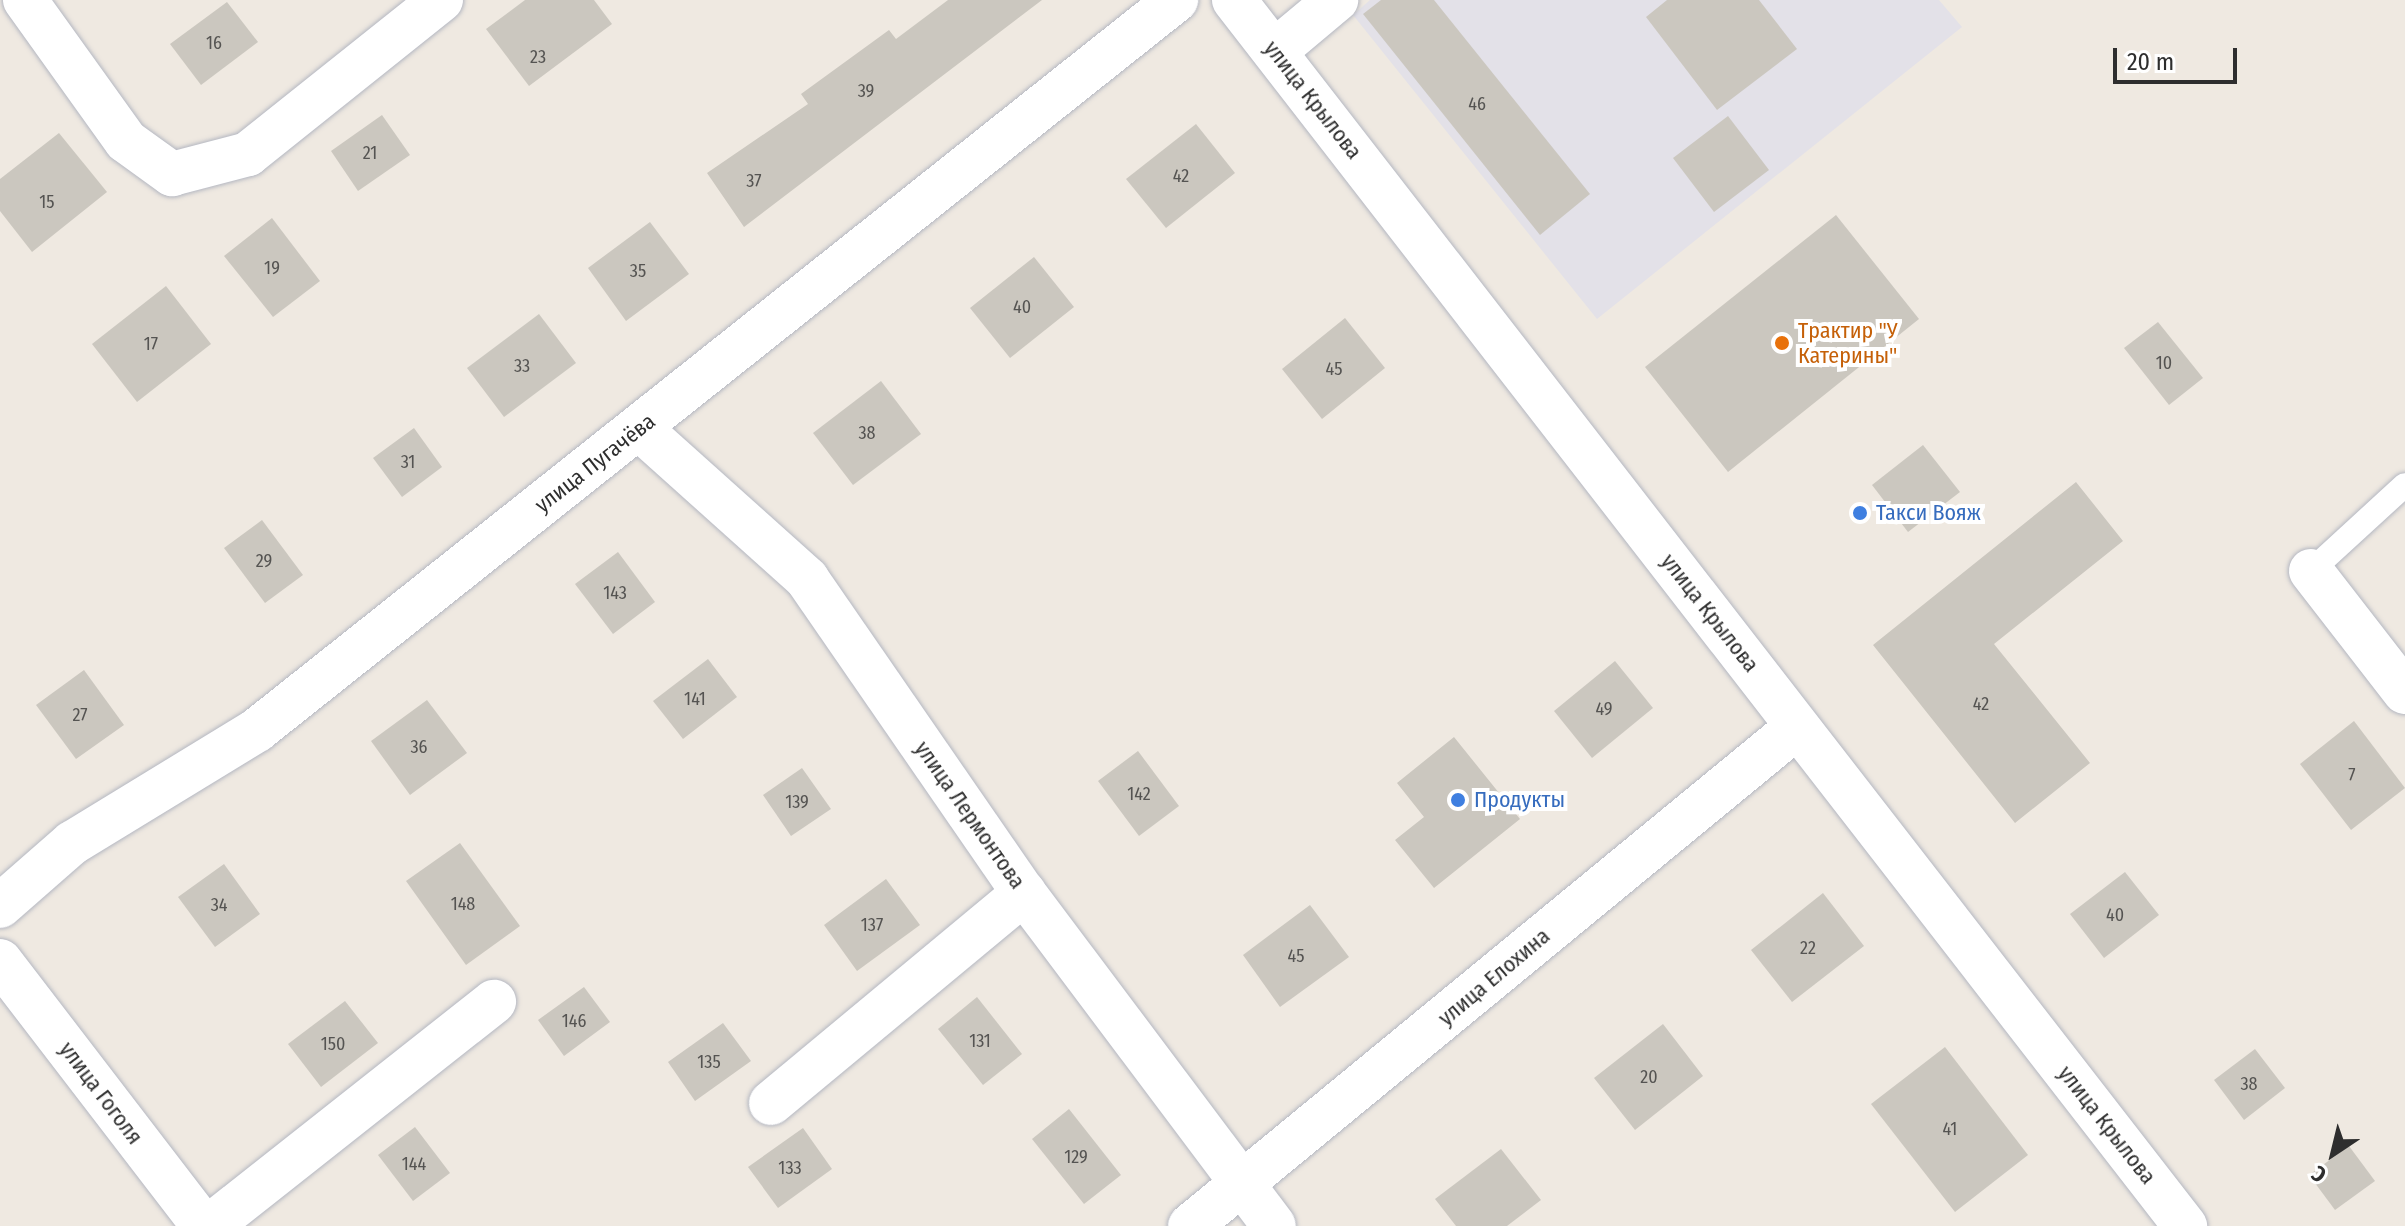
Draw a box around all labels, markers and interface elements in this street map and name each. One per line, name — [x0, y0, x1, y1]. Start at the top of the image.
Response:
house number: 16 — [206, 32, 222, 54]
scale bar — [2117, 32, 2241, 82]
street label: улица Крылова — [1259, 36, 1367, 164]
house number: 23 — [530, 46, 546, 68]
text: 20 m — [2127, 48, 2174, 76]
house number: 39 — [858, 80, 874, 102]
house number: 46 — [1468, 93, 1486, 115]
house number: 21 — [363, 142, 377, 164]
house number: 42 — [1173, 165, 1189, 187]
house number: 37 — [746, 170, 762, 192]
house number: 15 — [39, 191, 55, 213]
house number: 19 — [264, 257, 280, 279]
house number: 35 — [630, 260, 646, 282]
house number: 40 — [1013, 296, 1031, 318]
place label: Трактир "У Катерины" — [1798, 317, 1897, 368]
house number: 17 — [144, 333, 158, 355]
marker: Трактир "У Катерины" — [1773, 334, 1791, 352]
house number: 10 — [2156, 352, 2172, 374]
house number: 33 — [514, 355, 530, 377]
house number: 45 — [1326, 358, 1342, 380]
street label: улица Пугачёва — [530, 408, 660, 518]
house number: 38 — [858, 422, 876, 444]
house number: 31 — [401, 451, 415, 473]
place label: Такси Вояж — [1876, 500, 1981, 526]
marker: Такси Вояж — [1851, 504, 1869, 522]
street label: улица Крылова — [1656, 549, 1764, 677]
house number: 29 — [256, 550, 272, 572]
house number: 143 — [603, 582, 627, 604]
house number: 141 — [684, 688, 706, 710]
house number: 42 — [1973, 693, 1989, 715]
house number: 49 — [1595, 698, 1613, 720]
house number: 27 — [72, 704, 88, 726]
house number: 36 — [410, 736, 428, 758]
street label: улица Лермонтова — [909, 736, 1031, 894]
house number: 7 — [2348, 764, 2356, 786]
house number: 142 — [1127, 783, 1151, 805]
place label: Продукты — [1474, 787, 1565, 813]
house number: 139 — [785, 791, 809, 813]
marker: Продукты — [1449, 791, 1467, 809]
house number: 148 — [451, 893, 475, 915]
house number: 34 — [211, 894, 227, 916]
house number: 40 — [2106, 904, 2124, 926]
house number: 137 — [861, 914, 883, 936]
street label: улица Елохина — [1433, 923, 1555, 1031]
house number: 22 — [1800, 937, 1816, 959]
house number: 45 — [1288, 945, 1304, 967]
house number: 146 — [562, 1010, 586, 1032]
house number: 131 — [969, 1030, 991, 1052]
house number: 150 — [321, 1033, 345, 1055]
street label: улица Гоголя — [54, 1037, 148, 1149]
house number: 135 — [697, 1051, 721, 1073]
street label: улица Крылова — [2053, 1061, 2161, 1189]
house number: 20 — [1640, 1066, 1658, 1088]
house number: 38 — [2240, 1073, 2258, 1095]
north arrow — [2293, 1114, 2373, 1194]
house number: 41 — [1943, 1118, 1957, 1140]
house number: 129 — [1064, 1146, 1088, 1168]
house number: 144 — [402, 1153, 426, 1175]
house number: 133 — [778, 1157, 802, 1179]
text: С — [2306, 1160, 2331, 1188]

